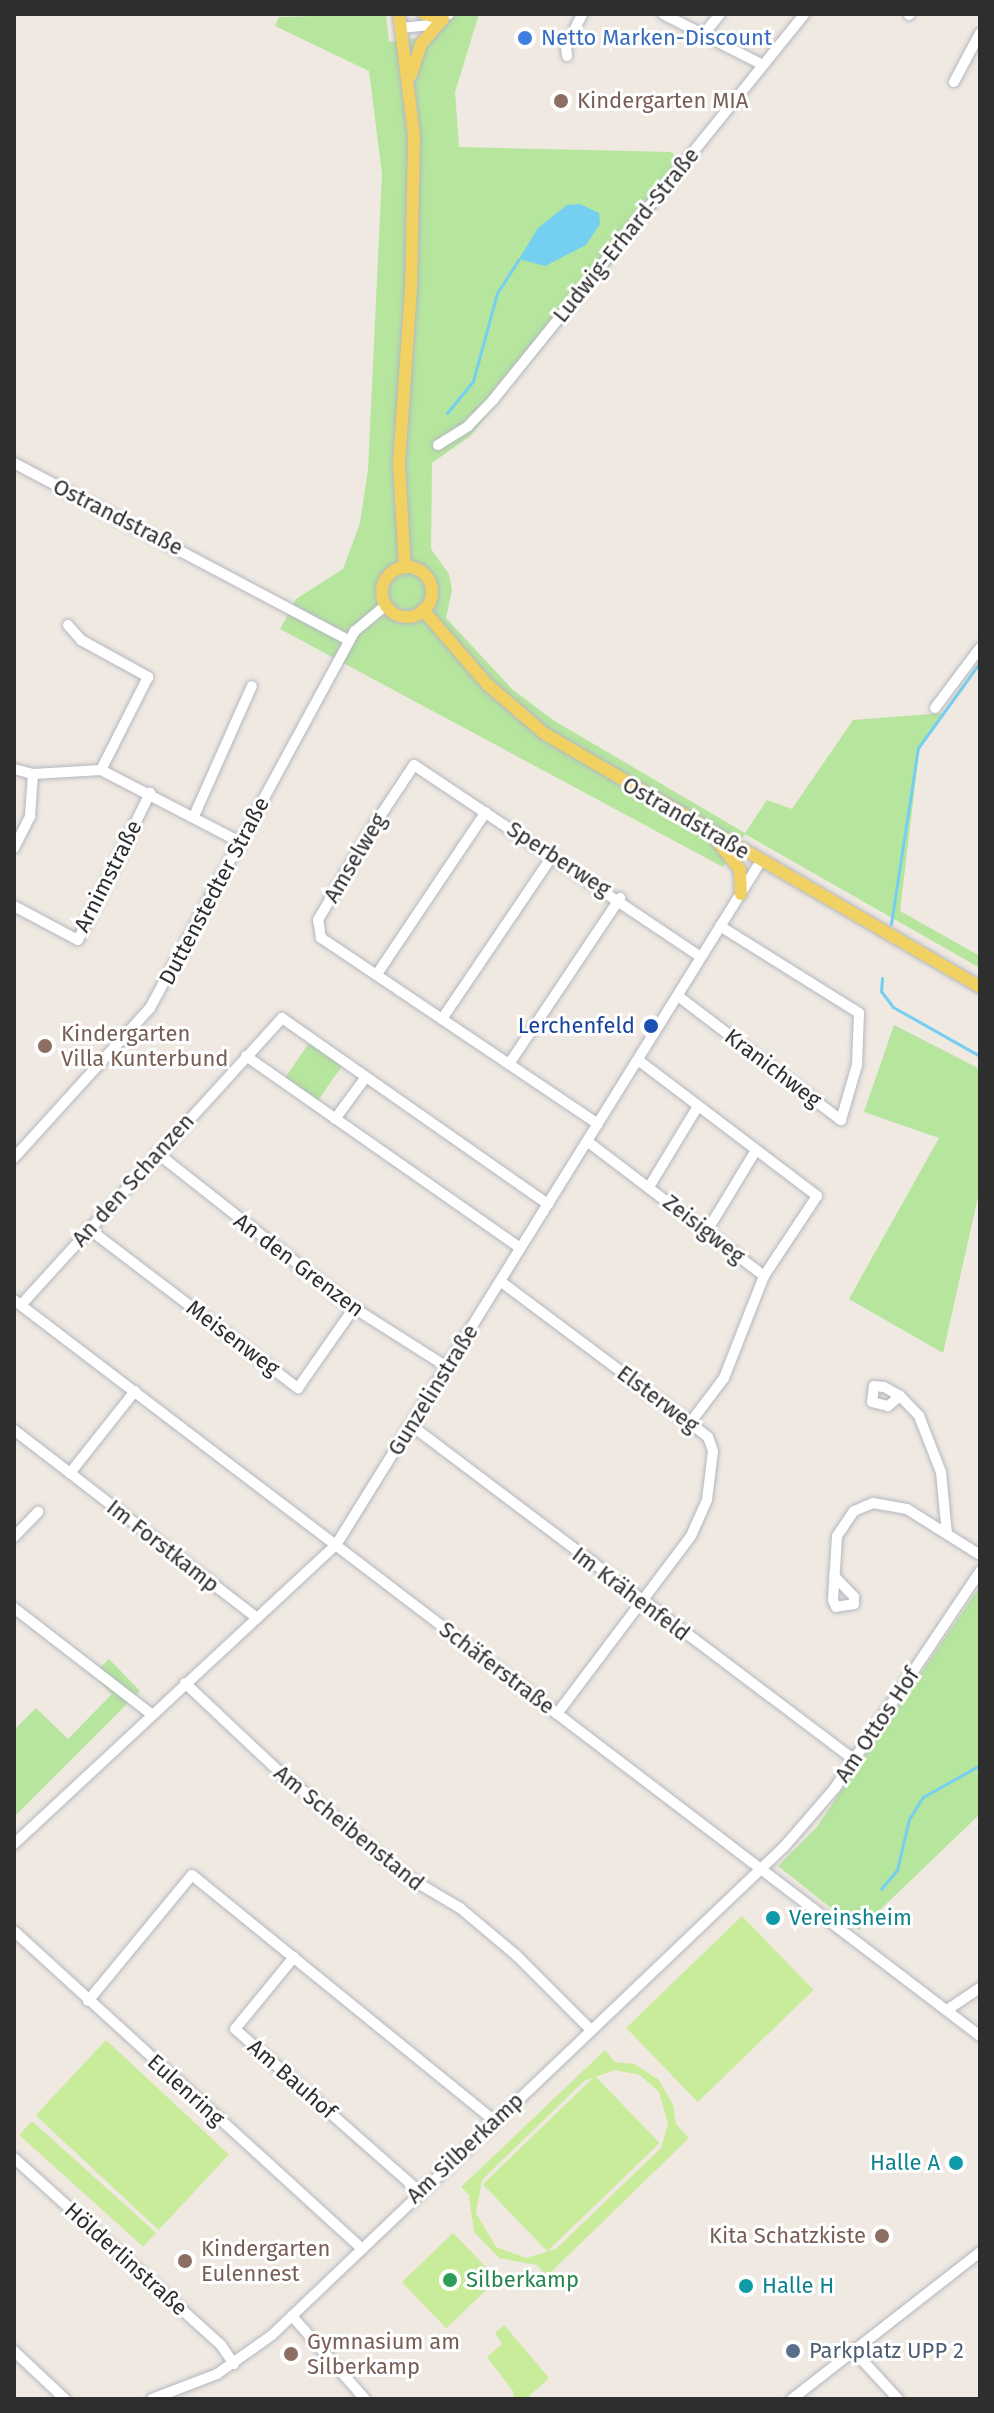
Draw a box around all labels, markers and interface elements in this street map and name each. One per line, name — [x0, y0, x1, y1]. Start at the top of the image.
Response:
place label: Netto Marken-Discount — [541, 25, 772, 51]
marker: Netto Marken-Discount — [516, 29, 534, 47]
place label: Kindergarten MIA — [577, 88, 748, 114]
marker: Kindergarten MIA — [552, 92, 570, 110]
street label: Ludwig-Erhard-Straße — [547, 142, 705, 328]
street label: Ostrandstraße — [49, 473, 187, 561]
street label: Ostrandstraße — [618, 771, 754, 865]
street label: Duttenstedter Straße — [153, 793, 275, 989]
street label: Amselweg — [318, 809, 392, 907]
street label: Arnimstraße — [69, 816, 147, 936]
street label: Sperberweg — [502, 816, 616, 902]
place label: Lerchenfeld — [518, 1013, 635, 1039]
marker: Lerchenfeld — [642, 1017, 660, 1035]
place label: Kindergarten Villa Kunterbund — [61, 1020, 228, 1072]
street label: Kranichweg — [719, 1023, 827, 1113]
marker: Kindergarten Villa Kunterbund — [36, 1037, 54, 1055]
street label: An den Schanzen — [66, 1108, 200, 1252]
street label: Zeisigweg — [658, 1189, 750, 1269]
street label: An den Grenzen — [229, 1207, 369, 1323]
street label: Meisenweg — [181, 1294, 285, 1382]
street label: Gunzelinstraße — [382, 1320, 484, 1460]
street label: Elsterweg — [612, 1360, 704, 1438]
street label: Im Forstkamp — [102, 1494, 224, 1598]
street label: Im Krähenfeld — [567, 1541, 695, 1647]
street label: Schäferstraße — [434, 1616, 560, 1720]
street label: Am Ottos Hof — [829, 1663, 925, 1787]
street label: Am Scheibenstand — [269, 1760, 429, 1896]
place label: Vereinsheim — [789, 1905, 912, 1931]
marker: Vereinsheim — [764, 1909, 782, 1927]
street label: Am Bauhof — [242, 2033, 342, 2125]
street label: Eulenring — [142, 2049, 230, 2131]
street label: Am Silberkamp — [401, 2087, 529, 2209]
place label: Halle A — [870, 2150, 940, 2176]
marker: Halle A — [947, 2154, 965, 2172]
street label: Hölderlinstraße — [59, 2197, 193, 2321]
place label: Kita Schatzkiste — [709, 2223, 866, 2249]
marker: Kita Schatzkiste — [873, 2227, 891, 2245]
place label: Kindergarten Eulennest — [201, 2235, 330, 2286]
marker: Kindergarten Eulennest — [176, 2252, 194, 2270]
place label: Silberkamp — [466, 2267, 579, 2293]
marker: Silberkamp — [441, 2271, 459, 2289]
place label: Halle H — [762, 2273, 834, 2299]
marker: Halle H — [737, 2277, 755, 2295]
place label: Gymnasium am Silberkamp — [307, 2328, 460, 2380]
place label: Parkplatz UPP 2 — [809, 2338, 964, 2364]
marker: Parkplatz UPP 2 — [784, 2342, 802, 2360]
marker: Gymnasium am Silberkamp — [282, 2345, 300, 2363]

